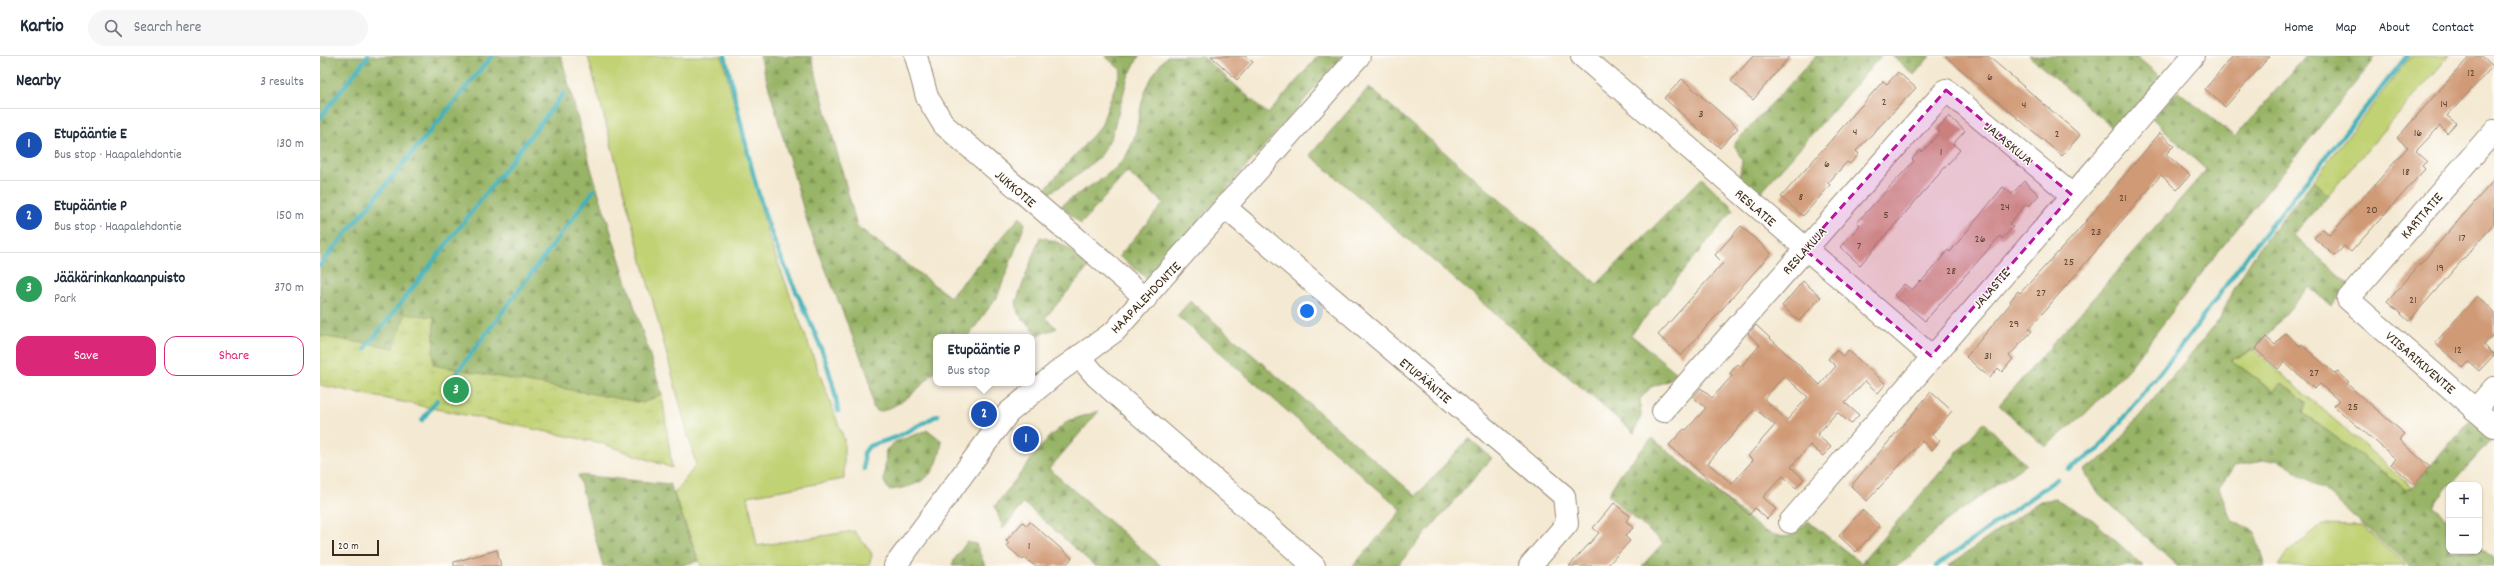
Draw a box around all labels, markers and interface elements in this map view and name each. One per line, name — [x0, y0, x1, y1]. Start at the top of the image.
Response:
search box — [88, 10, 368, 46]
text: Kartio — [20, 14, 64, 41]
icon: search — [102, 17, 124, 39]
text: Search here — [134, 17, 201, 39]
text: Home — [2284, 18, 2313, 38]
text: Map — [2335, 18, 2357, 38]
text: About — [2379, 18, 2410, 38]
text: Contact — [2432, 18, 2474, 38]
house number: 12 — [2467, 65, 2475, 82]
house number: 6 — [1987, 69, 1993, 86]
text: Nearby — [16, 70, 60, 94]
text: 3 results — [260, 73, 304, 92]
house number: 2 — [1881, 94, 1887, 111]
house number: 14 — [2440, 96, 2448, 113]
house number: 4 — [2022, 97, 2027, 114]
house number: 3 — [1698, 106, 1704, 123]
street label: JALASKUJA — [1979, 118, 2037, 171]
text: Etupääntie E — [54, 124, 127, 146]
house number: 4 — [1853, 124, 1858, 141]
house number: 16 — [2414, 125, 2422, 142]
house number: 2 — [2054, 126, 2060, 143]
text: 1 — [28, 135, 30, 154]
text: 130 m — [276, 135, 304, 154]
house number: 1 — [1940, 144, 1942, 161]
text: Bus stop · Haapalehdontie — [54, 146, 182, 165]
house number: 6 — [1824, 156, 1830, 173]
house number: 18 — [2402, 164, 2410, 181]
street label: JUKKOTIE — [990, 166, 1040, 214]
street label: RESLATIE — [1730, 185, 1780, 233]
street label: KARTTATIE — [2397, 188, 2449, 244]
house number: 8 — [1799, 189, 1804, 206]
house number: 21 — [2119, 190, 2127, 207]
text: Etupääntie P — [54, 196, 127, 218]
house number: 24 — [2000, 199, 2010, 216]
house number: 20 — [2366, 202, 2378, 219]
text: 2 — [26, 207, 32, 226]
text: 150 m — [276, 207, 304, 226]
house number: 5 — [1883, 207, 1889, 224]
text: Bus stop · Haapalehdontie — [54, 218, 182, 237]
street label: RESLAKUJA — [1778, 223, 1833, 280]
house number: 23 — [2091, 224, 2101, 241]
house number: 17 — [2458, 230, 2466, 247]
house number: 26 — [1974, 231, 1986, 248]
house number: 7 — [1857, 238, 1862, 255]
house number: 25 — [2064, 254, 2074, 271]
street label: HAAPALEHDONTIE — [1107, 257, 1187, 339]
house number: 19 — [2436, 260, 2444, 277]
house number: 28 — [1946, 263, 1956, 280]
street label: JALASTIE — [1969, 264, 2016, 314]
text: Jääkärinkankaanpuisto — [54, 268, 185, 290]
text: 3 — [26, 279, 32, 298]
text: 370 m — [274, 279, 304, 298]
house number: 27 — [2036, 285, 2046, 302]
text: Park — [54, 290, 76, 309]
house number: 21 — [2409, 292, 2417, 309]
your location — [1297, 301, 1317, 321]
house number: 29 — [2009, 316, 2019, 333]
street label: VIISARIKIVENTIE — [2380, 327, 2460, 400]
popup — [933, 334, 1035, 386]
button: Save — [16, 336, 156, 376]
button: Share — [164, 336, 304, 376]
text: Etupääntie P — [948, 340, 1020, 362]
house number: 12 — [2454, 342, 2462, 359]
house number: 31 — [1984, 348, 1992, 365]
street label: ETUPÄÄNTIE — [1394, 354, 1456, 410]
text: Bus stop — [948, 362, 990, 381]
house number: 27 — [2309, 365, 2319, 382]
pin: 3 — [443, 375, 469, 405]
pin: 2 — [971, 399, 997, 429]
house number: 25 — [2348, 399, 2358, 416]
pin: 1 — [1013, 424, 1039, 454]
map controls — [2446, 482, 2482, 554]
button: + — [2446, 482, 2482, 518]
button: − — [2446, 518, 2482, 554]
scale bar — [332, 538, 379, 557]
house number: 1 — [1028, 538, 1030, 555]
text: 20 m — [338, 539, 359, 555]

